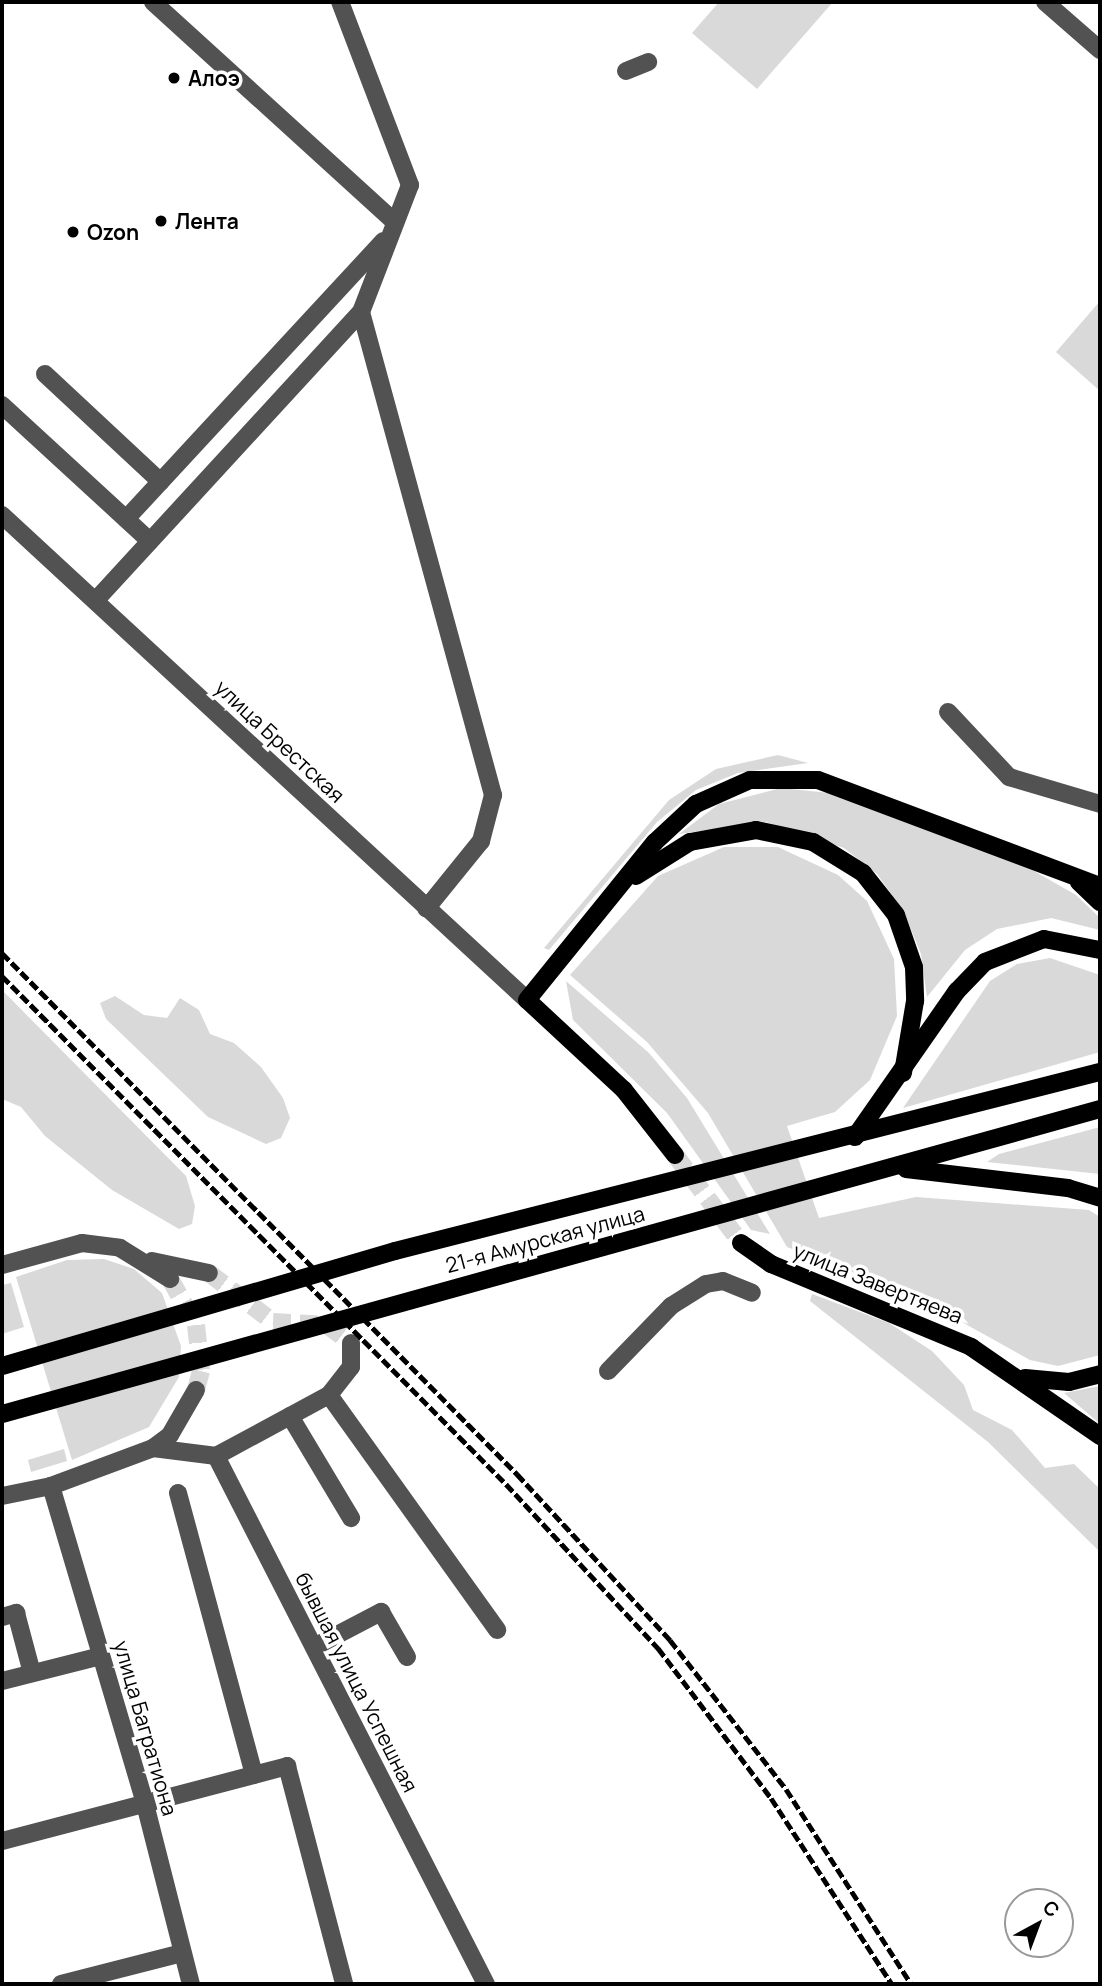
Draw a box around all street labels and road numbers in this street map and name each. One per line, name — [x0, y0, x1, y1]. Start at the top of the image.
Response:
street label: улица Брестская — [210, 674, 350, 808]
street label: 21-я Амурская улица — [443, 1200, 647, 1278]
street label: улица Завертяева — [790, 1237, 966, 1329]
street label: бывшая улица Успешная — [291, 1568, 423, 1796]
street label: улица Багратиона — [109, 1638, 183, 1818]

